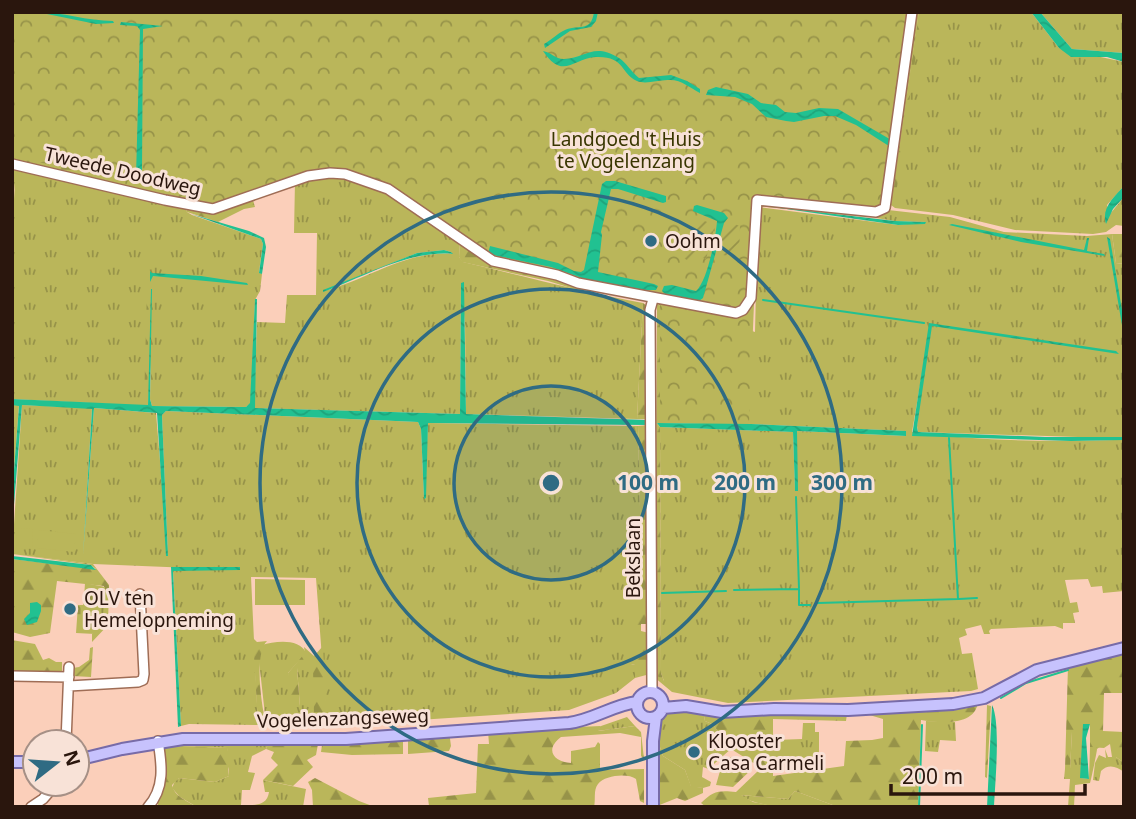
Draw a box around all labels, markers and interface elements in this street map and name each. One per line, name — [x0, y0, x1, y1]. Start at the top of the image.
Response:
park label: Landgoed 't Huis te Vogelenzang — [551, 126, 701, 174]
street label: Tweede Doodweg — [42, 140, 204, 202]
place label: Oohm — [665, 228, 721, 254]
marker: Oohm — [643, 233, 659, 249]
text: 100 m — [617, 468, 679, 496]
text: 200 m — [714, 468, 776, 496]
text: 300 m — [811, 468, 873, 496]
centre of rings — [539, 471, 563, 495]
street label: Bekslaan — [620, 518, 646, 598]
place label: OLV ten Hemelopneming — [84, 585, 234, 633]
marker: OLV ten Hemelopneming — [62, 601, 78, 617]
street label: Vogelenzangseweg — [257, 702, 429, 734]
north arrow — [21, 728, 91, 798]
place label: Klooster Casa Carmeli — [708, 728, 824, 776]
marker: Klooster Casa Carmeli — [686, 744, 702, 760]
text: N — [58, 747, 87, 769]
scale bar — [891, 752, 1085, 796]
text: 200 m — [902, 762, 963, 790]

